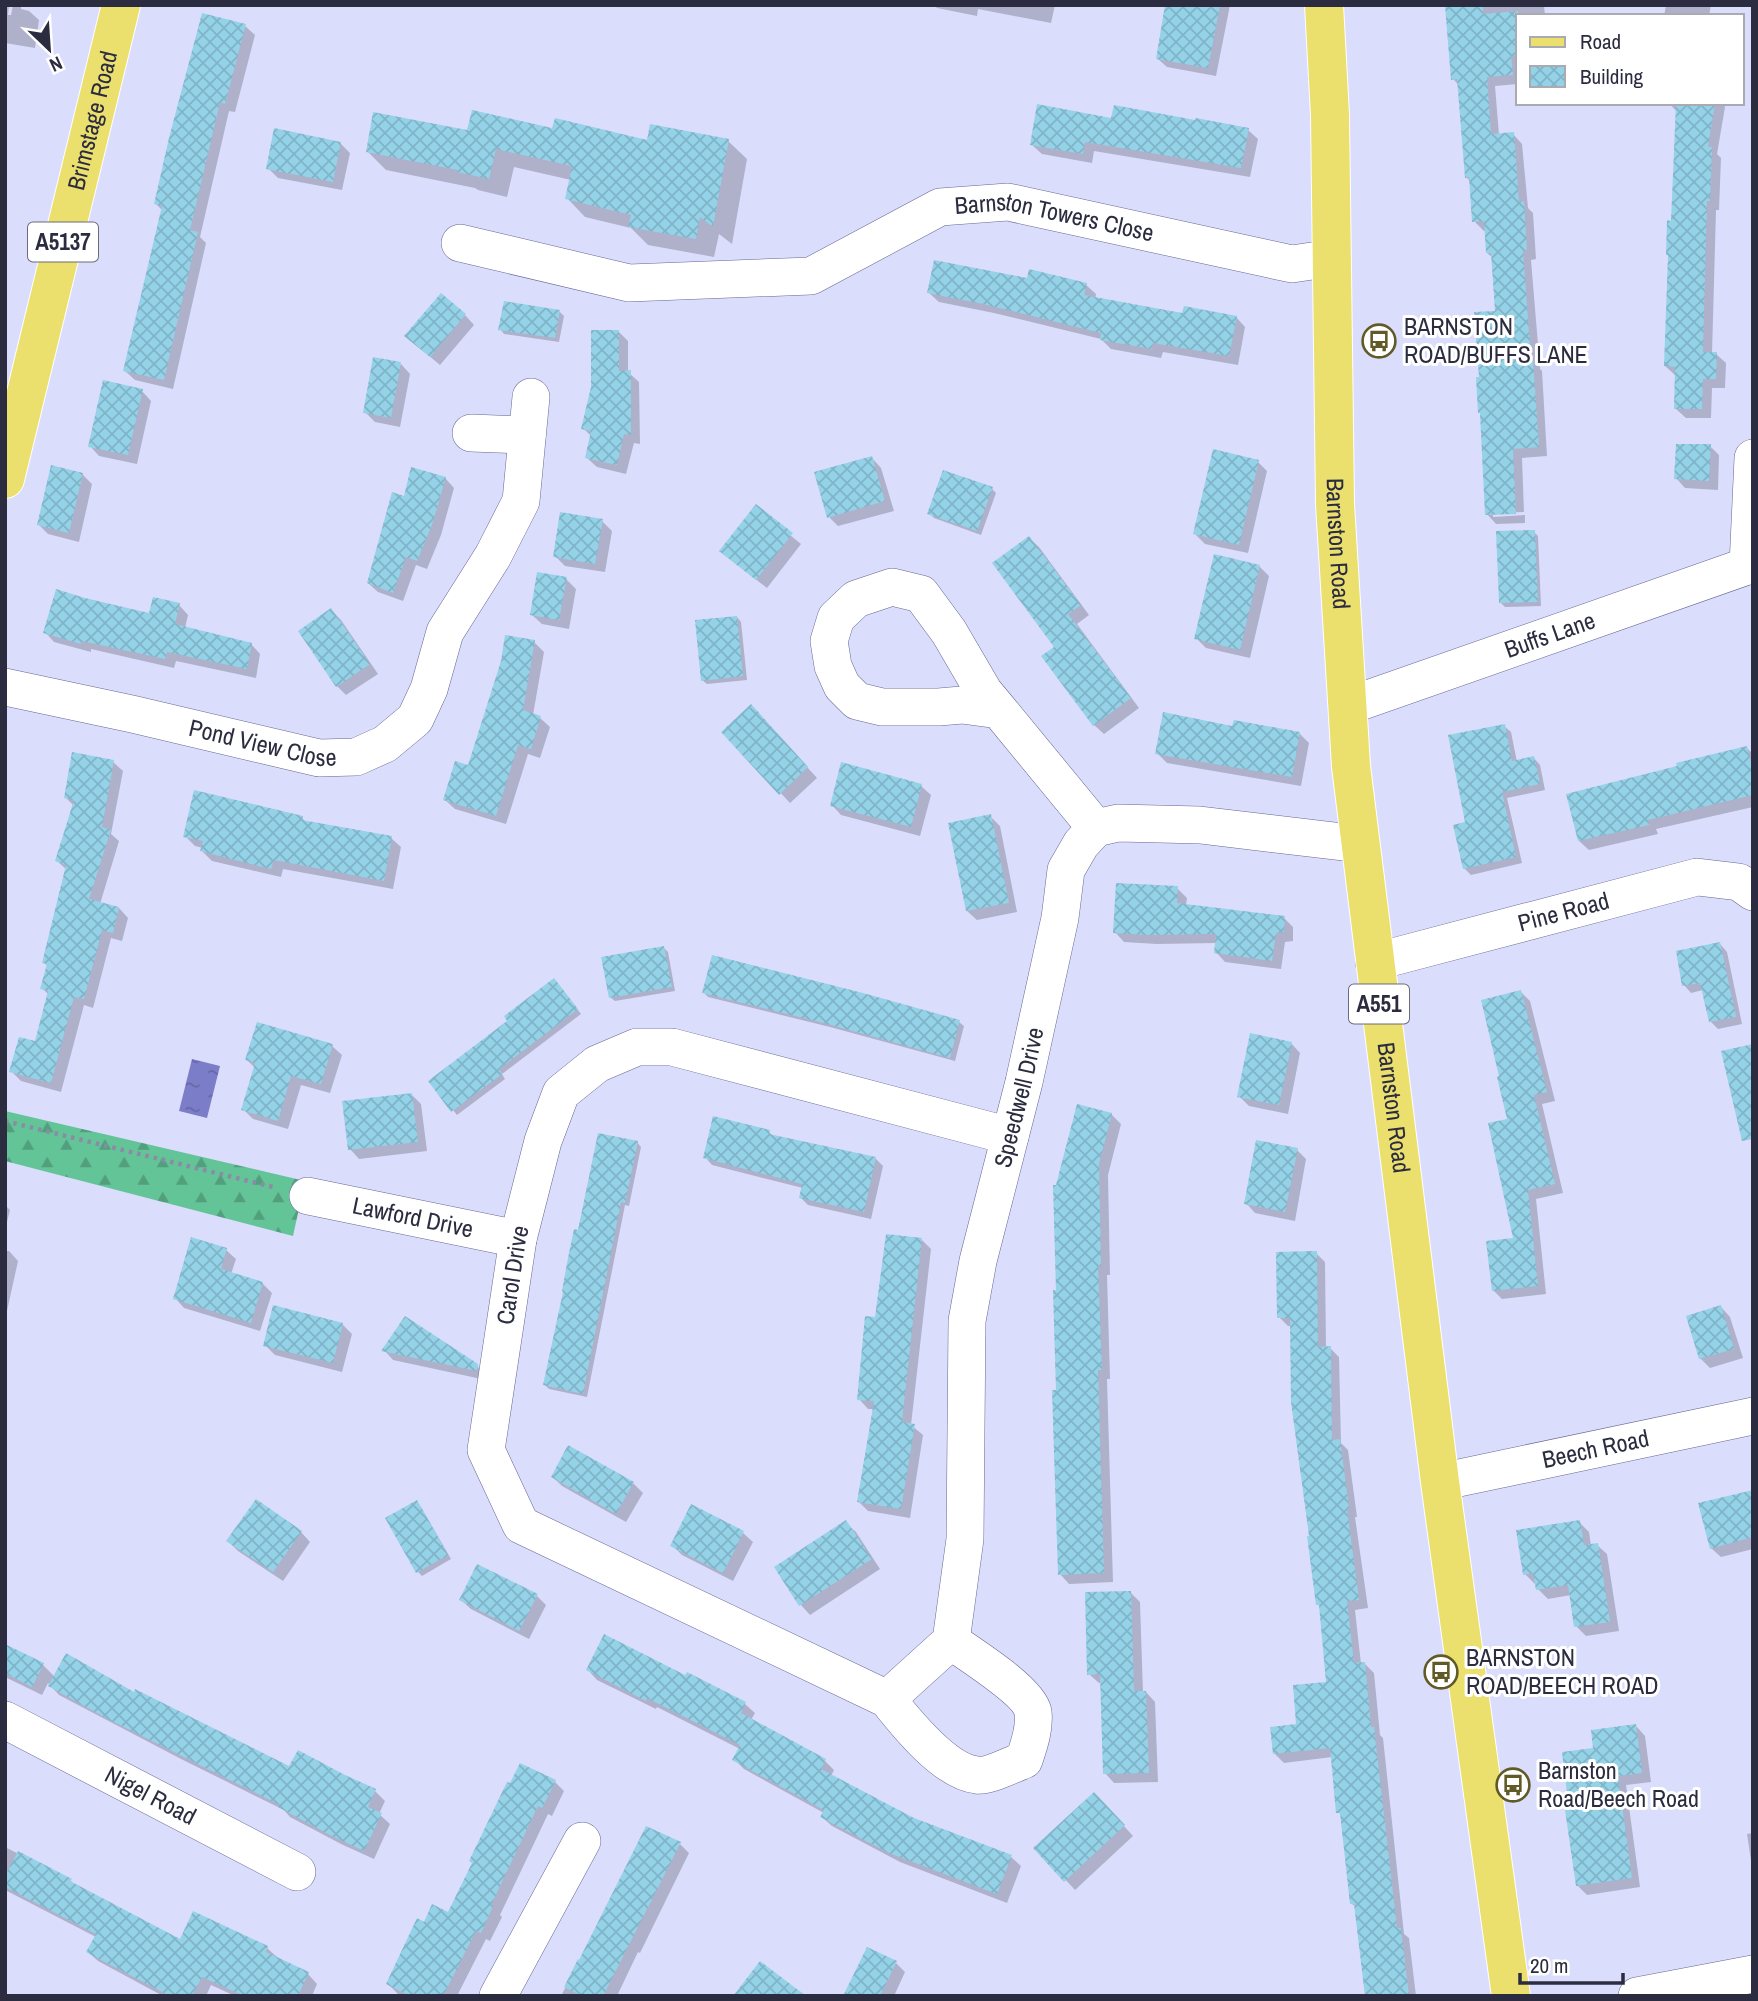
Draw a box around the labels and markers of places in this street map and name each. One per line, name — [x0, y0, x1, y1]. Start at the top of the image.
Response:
place label: BARNSTON ROAD/BUFFS LANE — [1404, 310, 1588, 370]
bus stop icon: BARNSTON ROAD/BUFFS LANE — [1360, 322, 1398, 360]
place label: BARNSTON ROAD/BEECH ROAD — [1466, 1641, 1658, 1701]
bus stop icon: BARNSTON ROAD/BEECH ROAD — [1422, 1653, 1460, 1691]
place label: Barnston Road/Beech Road — [1538, 1754, 1699, 1814]
bus stop icon: Barnston Road/Beech Road — [1494, 1766, 1532, 1804]

